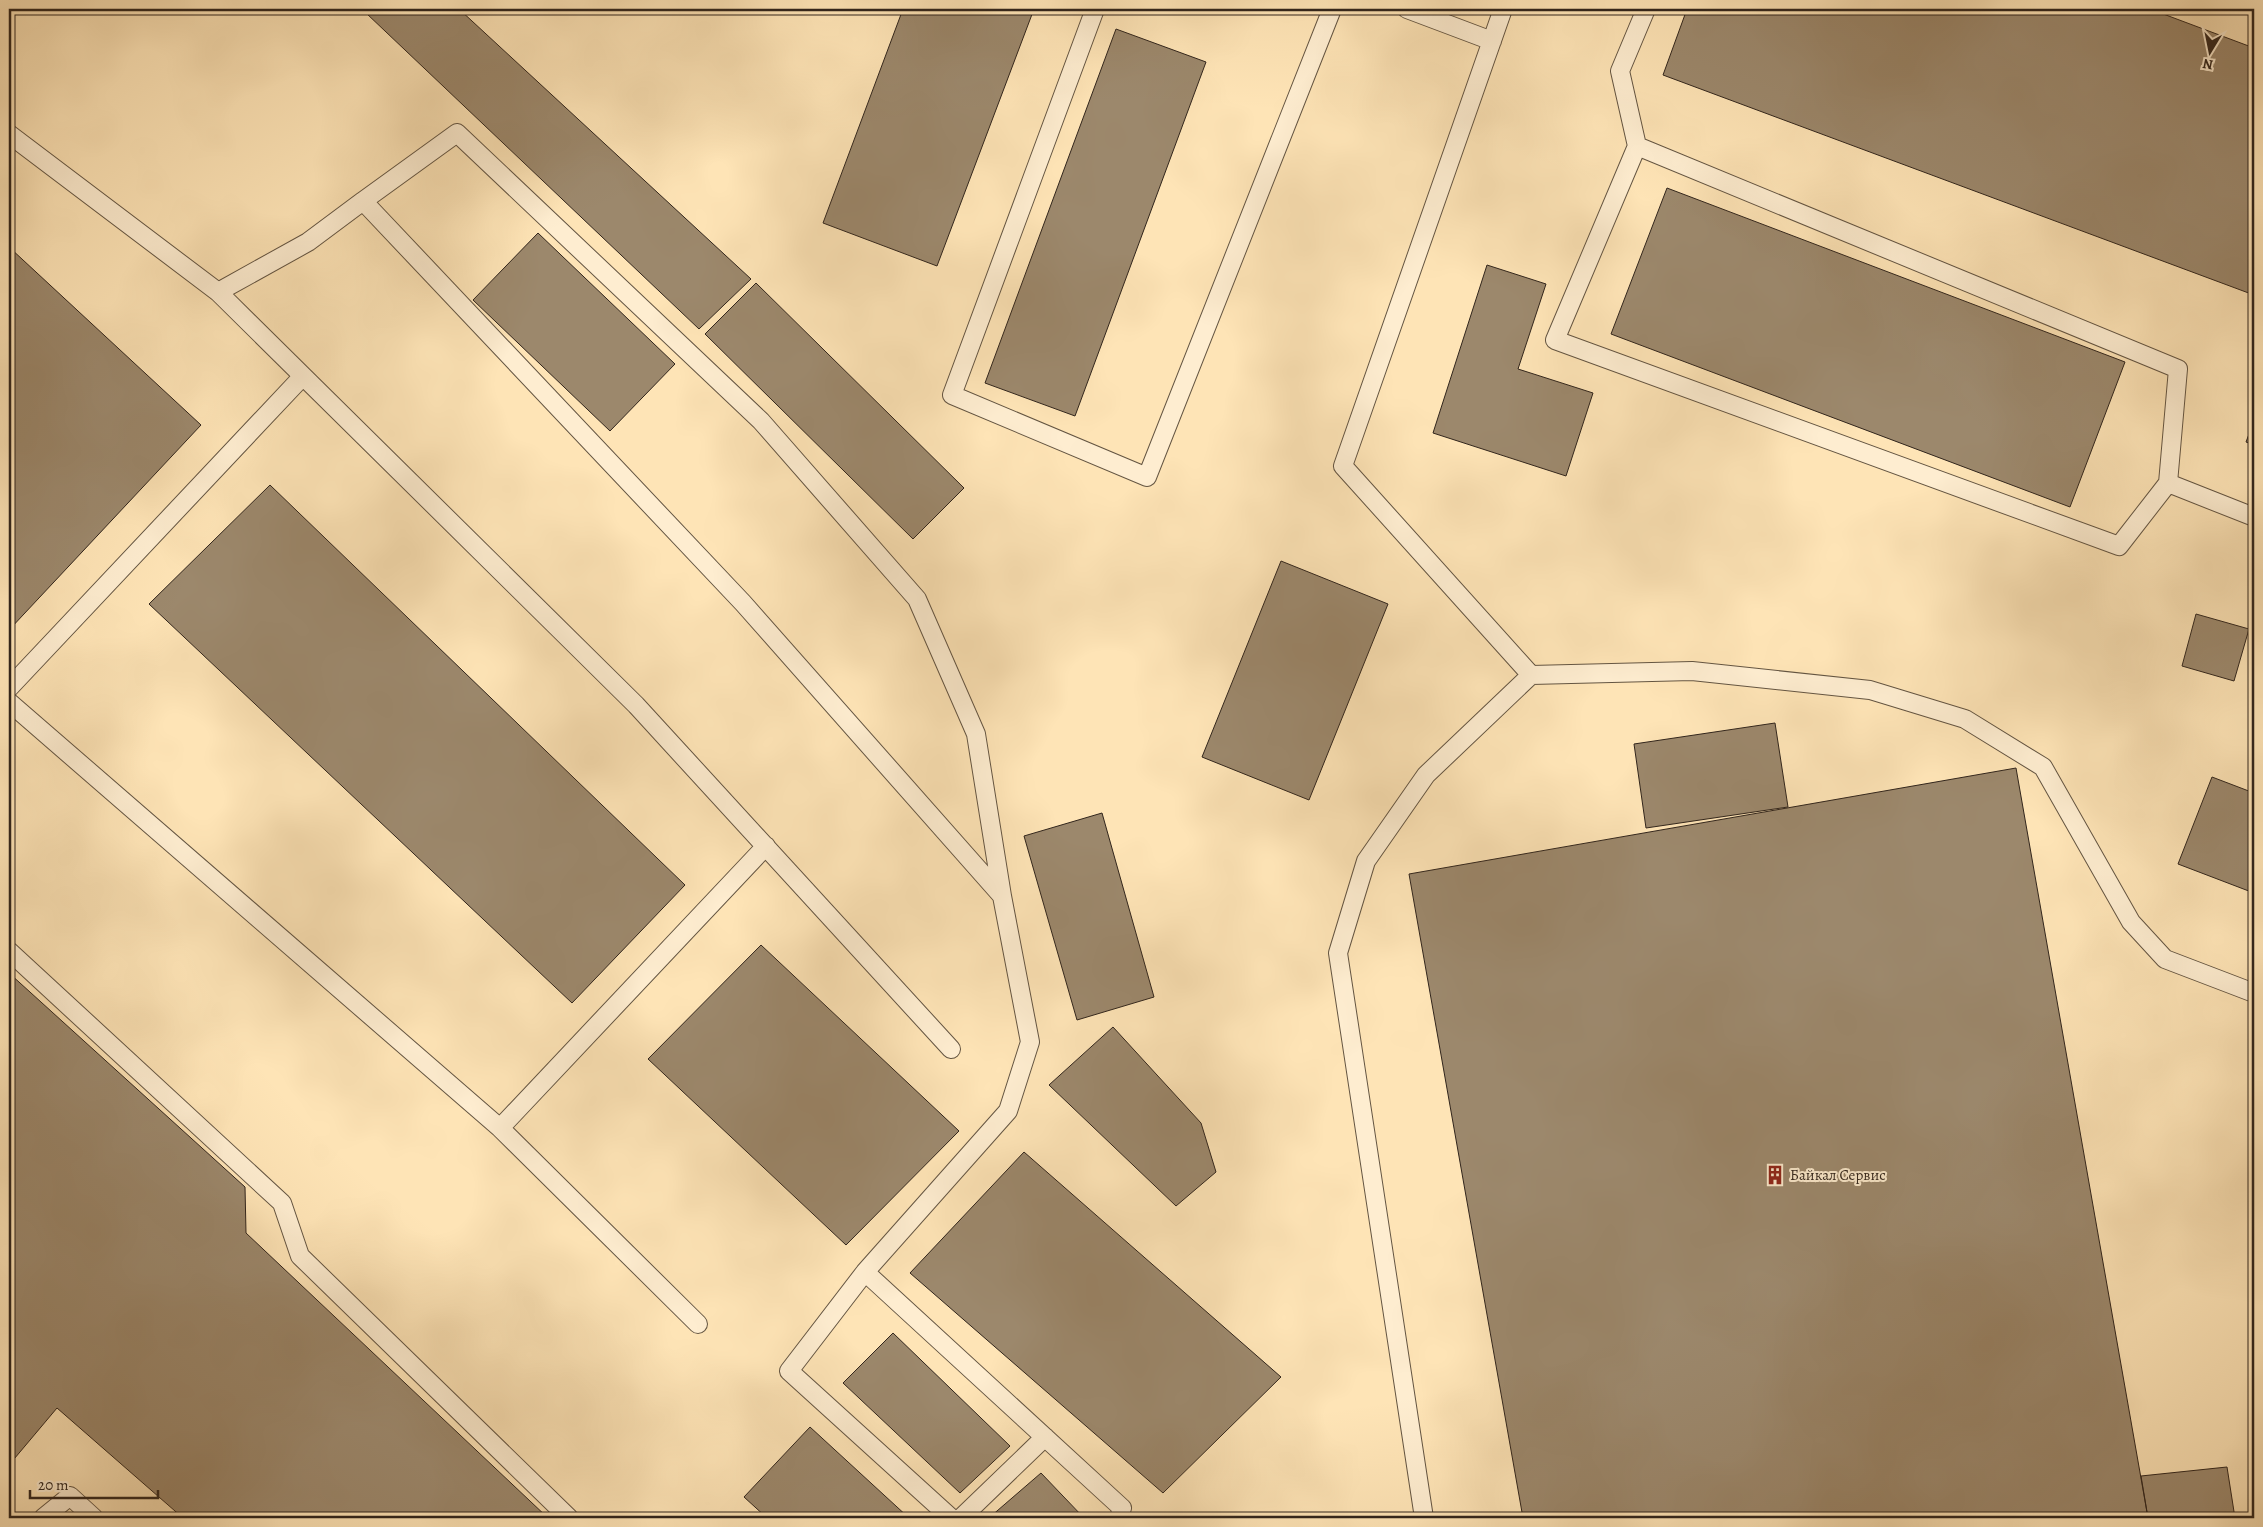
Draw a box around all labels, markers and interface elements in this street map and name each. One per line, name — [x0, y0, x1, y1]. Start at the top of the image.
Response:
north arrow — [2186, 28, 2236, 78]
text: N — [2201, 54, 2215, 75]
building icon: Байкал Сервис — [1764, 1164, 1786, 1186]
place label: Байкал Сервис — [1790, 1165, 1886, 1185]
scale bar — [30, 1467, 158, 1499]
text: 20 m — [38, 1475, 69, 1495]

